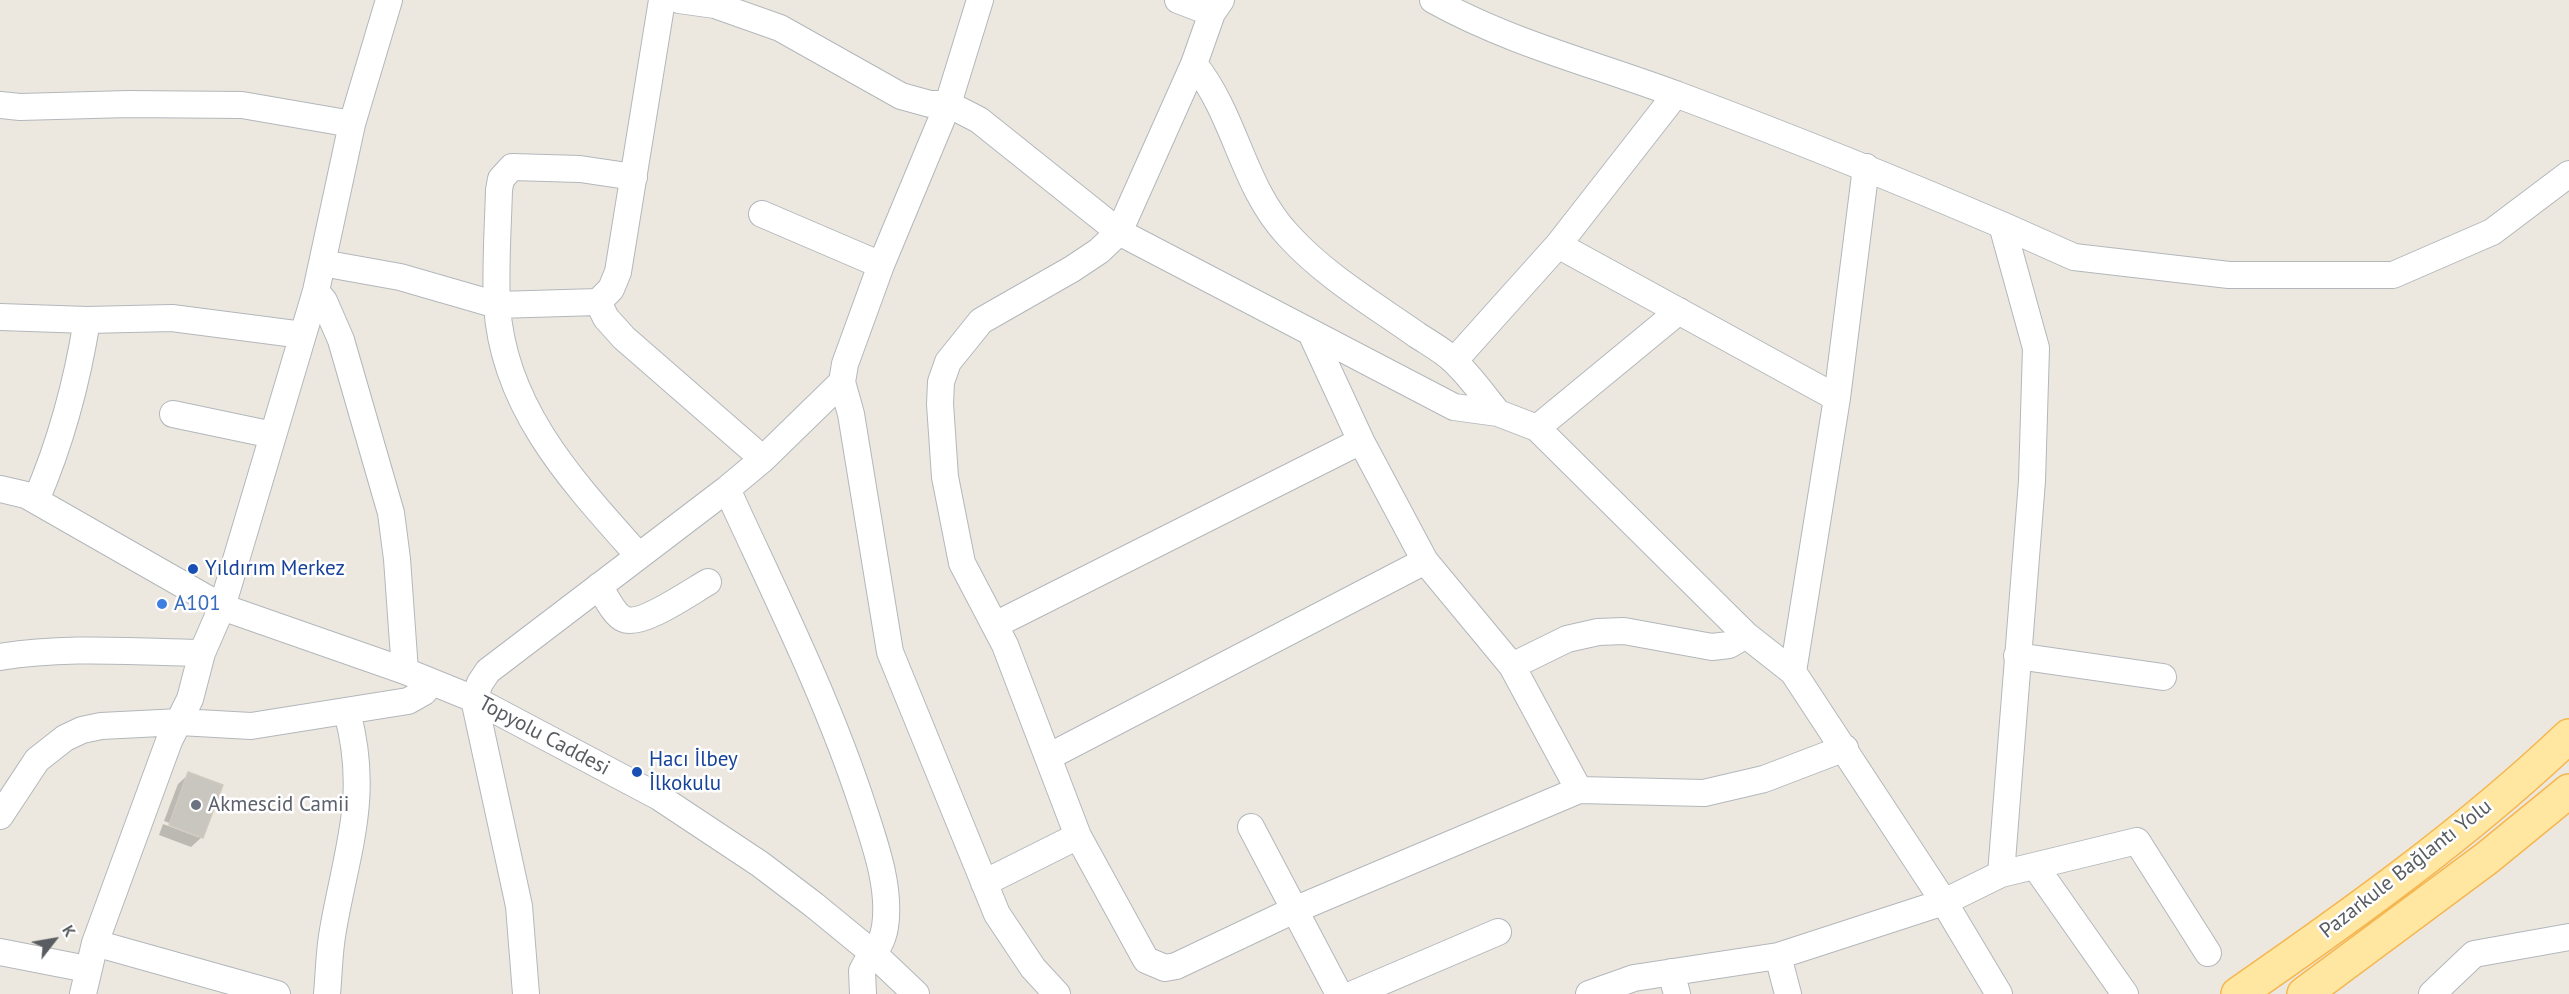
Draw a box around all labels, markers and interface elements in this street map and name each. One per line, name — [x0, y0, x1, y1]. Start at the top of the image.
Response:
place label: Yıldırım Merkez — [205, 556, 345, 582]
marker: Yıldırım Merkez — [186, 562, 200, 576]
place label: A101 — [174, 591, 221, 617]
marker: A101 — [155, 597, 169, 611]
street label: Topyolu Caddesi — [474, 691, 614, 781]
place label: Hacı İlbey İlkokulu — [649, 747, 738, 797]
marker: Hacı İlbey İlkokulu — [630, 765, 644, 779]
place label: Akmescid Camii — [208, 792, 349, 818]
street label: Pazarkule Bağlantı Yolu — [2315, 794, 2497, 944]
marker: Akmescid Camii — [189, 798, 203, 812]
north arrow — [24, 910, 84, 970]
text: K — [58, 921, 81, 940]

